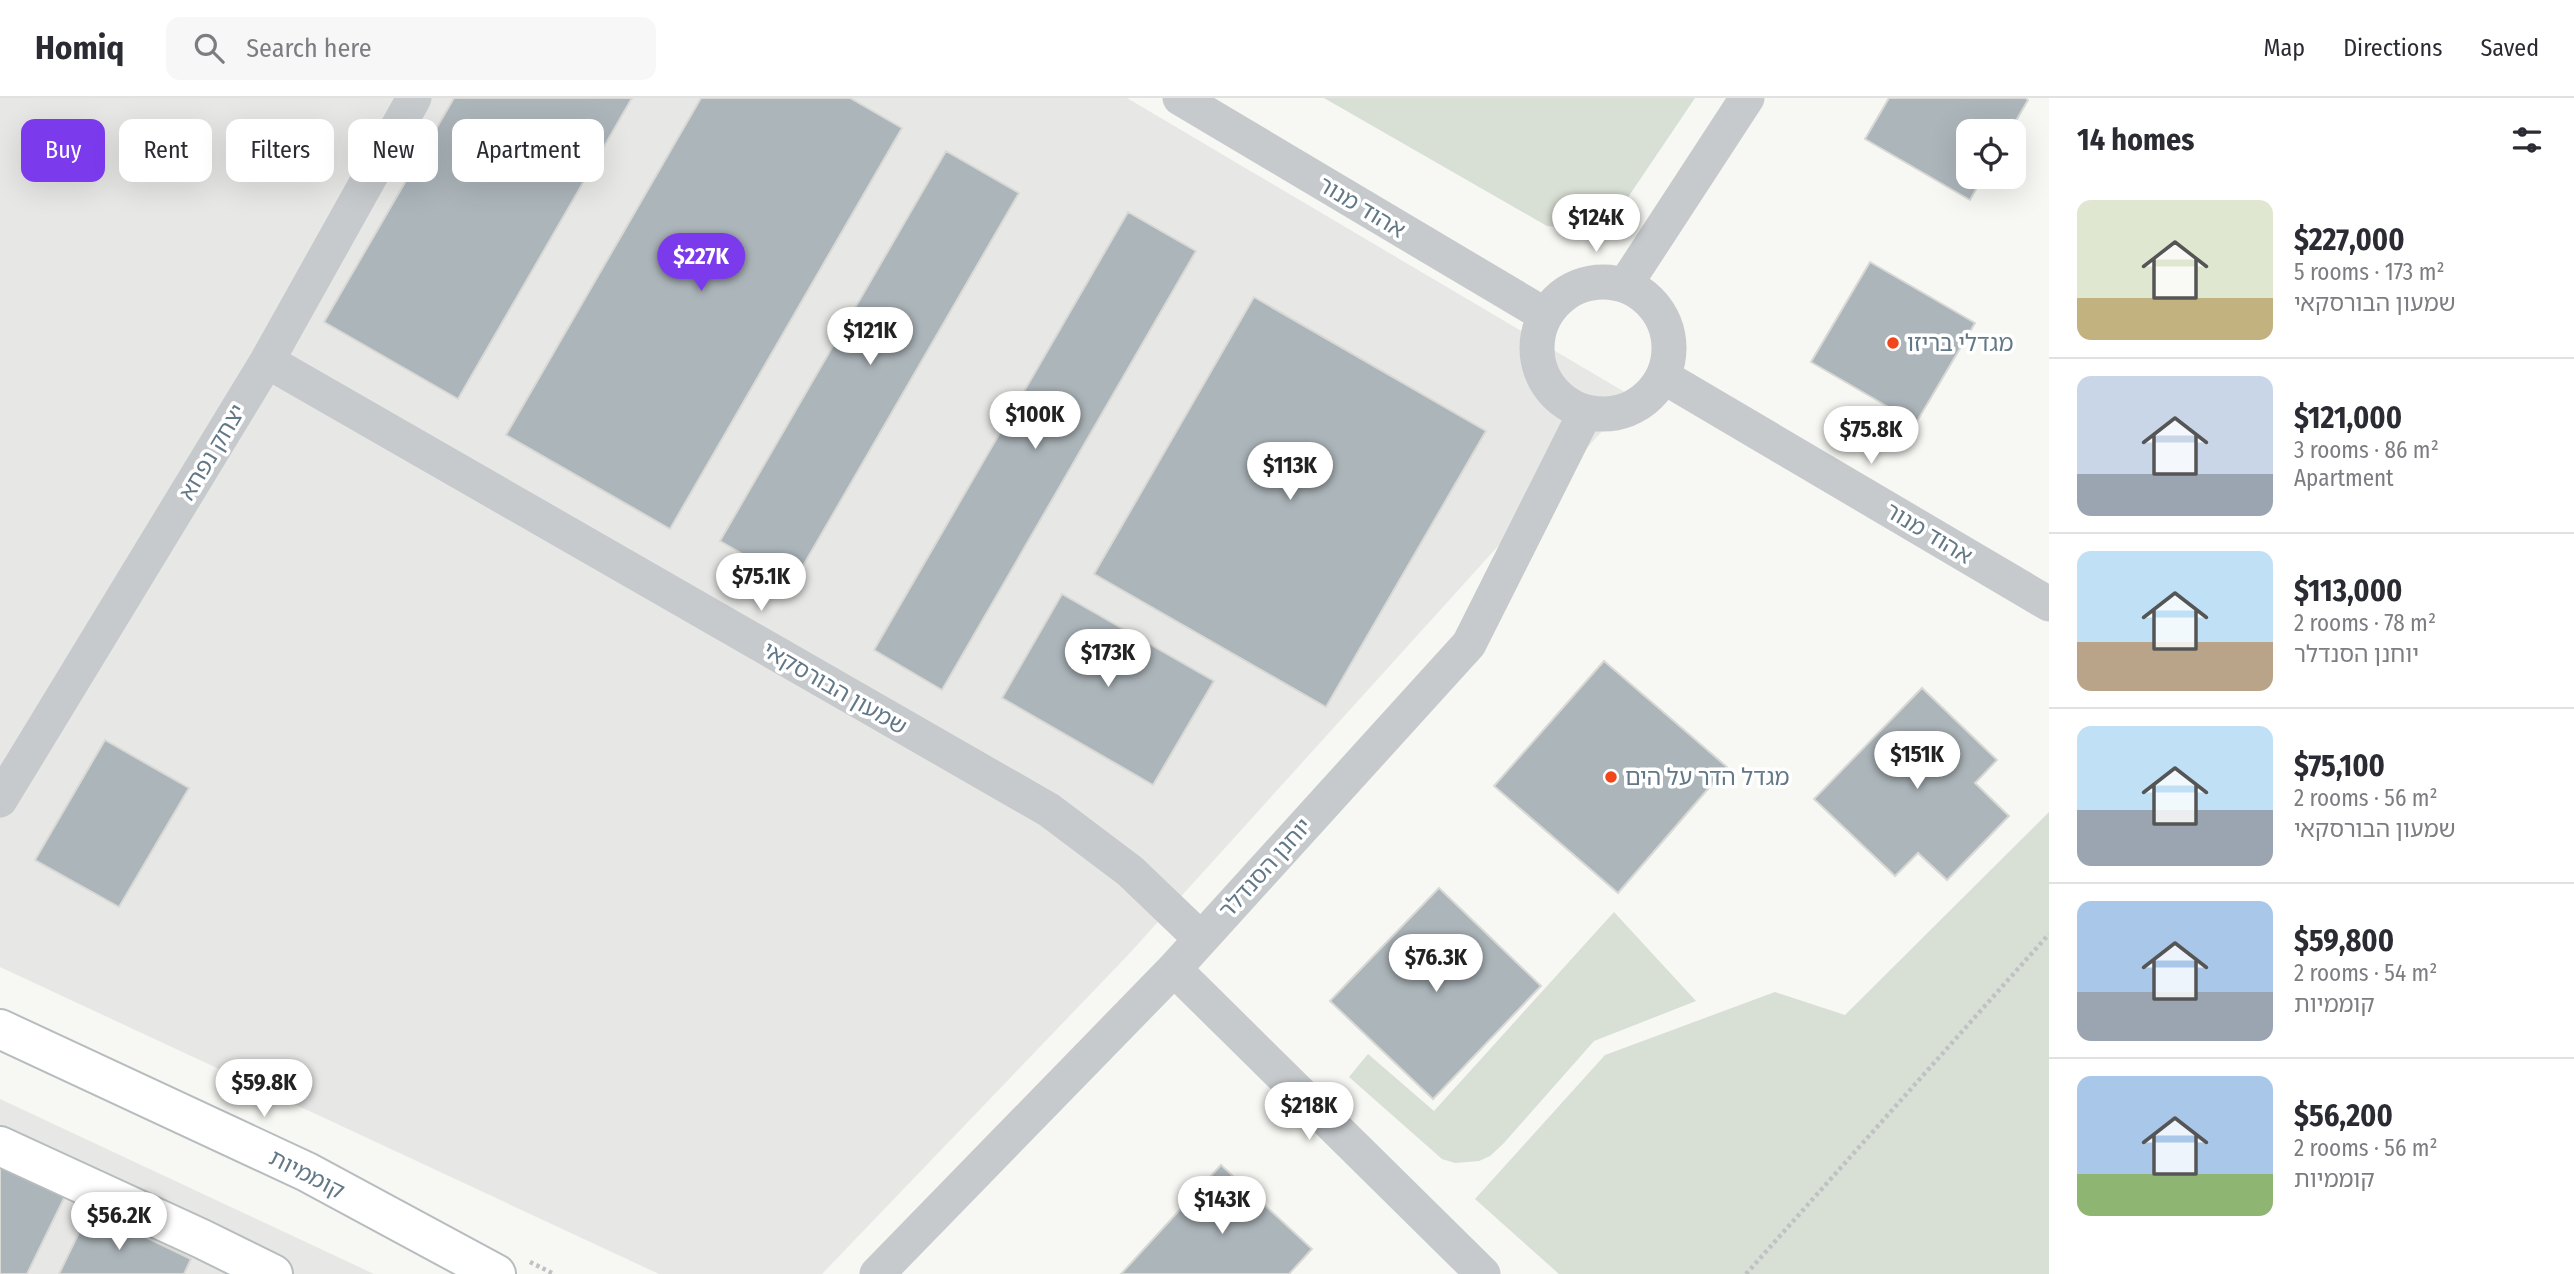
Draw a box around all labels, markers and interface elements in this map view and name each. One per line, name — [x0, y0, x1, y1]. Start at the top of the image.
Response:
search box — [166, 17, 656, 80]
text: Homiq — [35, 28, 124, 68]
icon: search — [190, 29, 228, 67]
text: Search here — [246, 33, 371, 64]
text: Map — [2264, 34, 2305, 62]
text: Directions — [2343, 34, 2442, 62]
text: Saved — [2480, 34, 2539, 62]
chip: Buy — [21, 119, 105, 182]
chip: Rent — [119, 119, 212, 182]
chip: Filters — [226, 119, 334, 182]
chip: New — [348, 119, 438, 182]
chip: Apartment — [452, 119, 604, 182]
map controls — [1956, 119, 2026, 189]
button: locate — [1956, 119, 2026, 189]
icon: filters — [2508, 121, 2546, 159]
text: 14 homes — [2077, 122, 2194, 158]
street label: אהוד מנור — [1313, 170, 1411, 244]
pin: $124K — [1547, 194, 1645, 254]
text: $124K — [1568, 203, 1624, 231]
text: $227,000 — [2294, 222, 2405, 258]
icon: home — [2133, 228, 2217, 312]
pin: $227K — [652, 234, 750, 293]
text: $227K — [673, 242, 729, 270]
text: 5 rooms · 173 m² — [2294, 258, 2445, 286]
text: שמעון הבורסקאי — [2294, 289, 2456, 317]
pin: $121K — [821, 308, 919, 367]
text: $121K — [843, 316, 897, 344]
place label: מגדלי בריזו — [1907, 329, 2013, 357]
marker: מגדלי בריזו — [1885, 335, 1901, 351]
pin: $100K — [986, 392, 1084, 451]
street label: יצחק נפחא — [172, 399, 252, 505]
text: $100K — [1006, 400, 1064, 428]
text: $121,000 — [2294, 400, 2402, 436]
icon: home — [2133, 404, 2217, 488]
pin: $75.8K — [1814, 406, 1928, 466]
text: $75.8K — [1840, 415, 1902, 443]
text: 3 rooms · 86 m² — [2294, 436, 2439, 464]
pin: $113K — [1241, 442, 1339, 502]
text: $113K — [1263, 451, 1317, 479]
text: Apartment — [2294, 464, 2394, 492]
street label: אהוד מנור — [1880, 496, 1978, 570]
pin: $75.1K — [704, 554, 818, 613]
text: $75.1K — [732, 562, 790, 590]
text: $113,000 — [2294, 573, 2402, 609]
icon: home — [2133, 579, 2217, 663]
text: 2 rooms · 78 m² — [2294, 609, 2436, 637]
pin: $173K — [1059, 630, 1157, 689]
street label: שמעון הבורסקאי — [758, 635, 912, 741]
text: $173K — [1081, 638, 1135, 666]
text: יוחנן הסנדלר — [2294, 640, 2419, 668]
pin: $151K — [1868, 732, 1966, 791]
text: $151K — [1890, 740, 1944, 768]
text: $75,100 — [2294, 748, 2385, 784]
icon: home — [2133, 754, 2217, 838]
place label: מגדל הדר על הים — [1625, 763, 1789, 791]
marker: מגדל הדר על הים — [1603, 769, 1619, 785]
text: 2 rooms · 56 m² — [2294, 784, 2438, 812]
street label: יוחנן הסנדלר — [1213, 812, 1317, 924]
text: שמעון הבורסקאי — [2294, 815, 2456, 843]
text: $59,800 — [2294, 923, 2394, 959]
icon: home — [2133, 929, 2217, 1013]
pin: $76.3K — [1379, 934, 1493, 994]
text: $76.3K — [1405, 943, 1467, 971]
text: 2 rooms · 54 m² — [2294, 959, 2437, 987]
text: קוממיות — [2294, 990, 2375, 1018]
pin: $59.8K — [207, 1060, 321, 1119]
text: $59.8K — [231, 1068, 297, 1096]
pin: $218K — [1260, 1082, 1358, 1142]
text: $218K — [1281, 1091, 1337, 1119]
text: $56,200 — [2294, 1098, 2393, 1134]
icon: home — [2133, 1104, 2217, 1188]
text: 2 rooms · 56 m² — [2294, 1134, 2438, 1162]
street label: קוממיות — [265, 1143, 349, 1205]
text: קוממיות — [2294, 1165, 2375, 1193]
pin: $143K — [1173, 1176, 1271, 1236]
text: $143K — [1194, 1185, 1250, 1213]
pin: $56.2K — [62, 1192, 176, 1252]
text: $56.2K — [87, 1201, 151, 1229]

